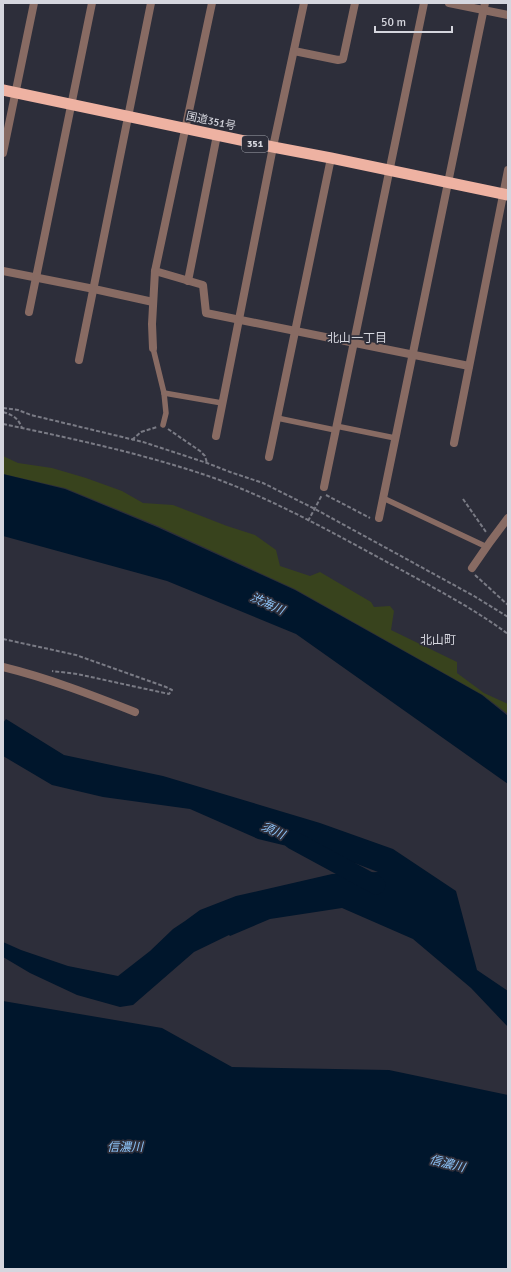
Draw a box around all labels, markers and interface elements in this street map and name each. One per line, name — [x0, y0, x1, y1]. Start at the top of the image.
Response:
scale bar — [375, 8, 452, 34]
text: 50 m — [381, 15, 406, 30]
street label: 国道351号 — [185, 109, 237, 133]
road number: 351 — [242, 136, 268, 152]
district label: 北山一丁目 — [327, 331, 387, 346]
water label: 渋海川 — [247, 590, 288, 619]
district label: 北山町 — [420, 633, 456, 648]
water label: 須川 — [259, 819, 289, 844]
water label: 信濃川 — [107, 1140, 145, 1155]
water label: 信濃川 — [428, 1152, 468, 1176]

